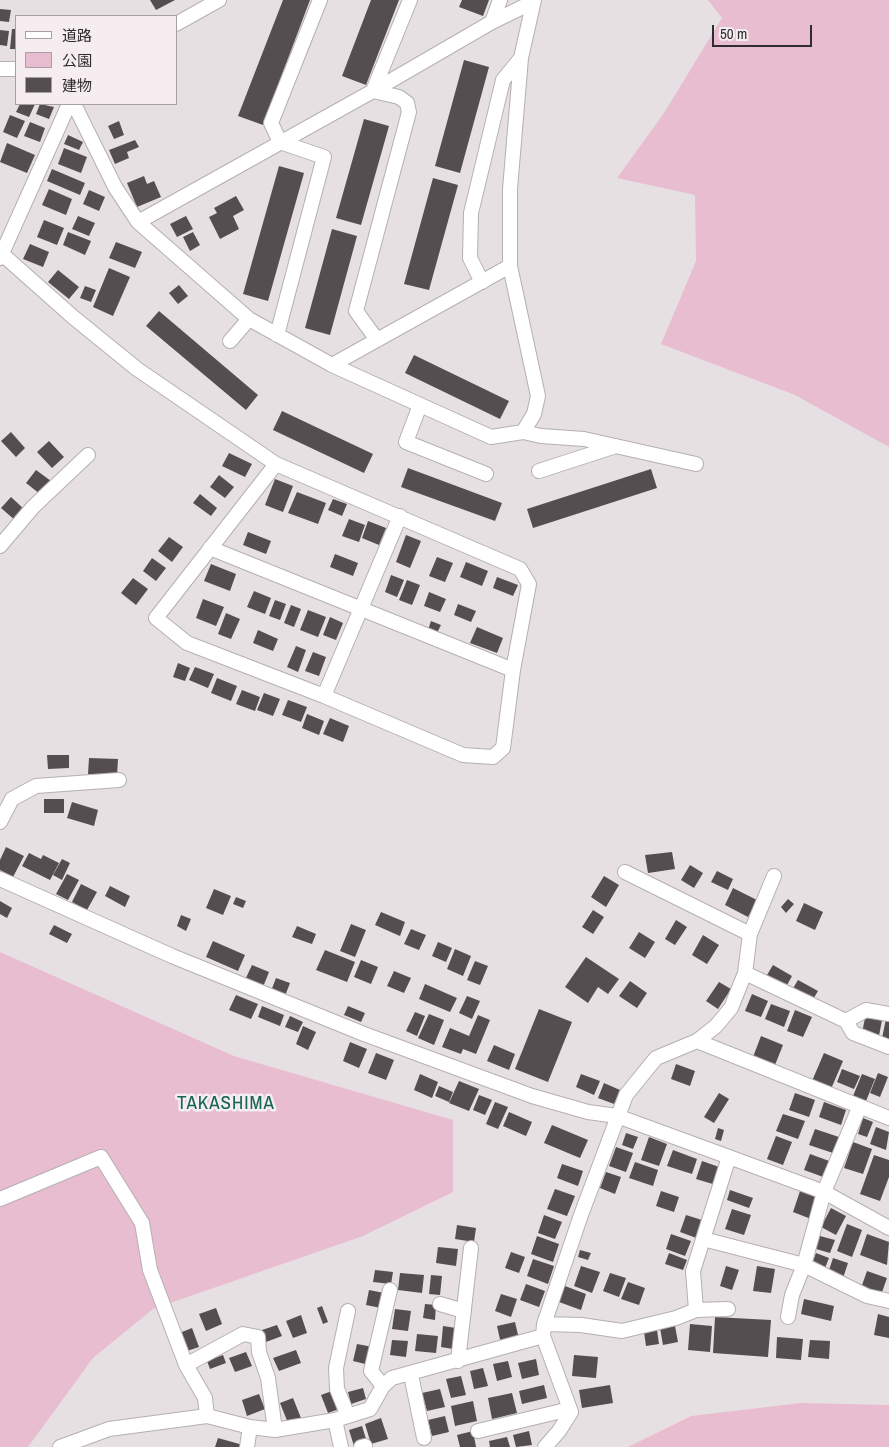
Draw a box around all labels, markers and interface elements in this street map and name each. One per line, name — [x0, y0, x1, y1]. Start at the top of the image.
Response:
legend — [15, 15, 178, 105]
scale bar — [714, 15, 814, 47]
text: 50 m — [720, 23, 747, 44]
text: 道路 — [62, 25, 92, 46]
text: 公園 — [62, 50, 92, 71]
text: 建物 — [62, 75, 92, 96]
district label: TAKASHIMA — [176, 1093, 276, 1115]

